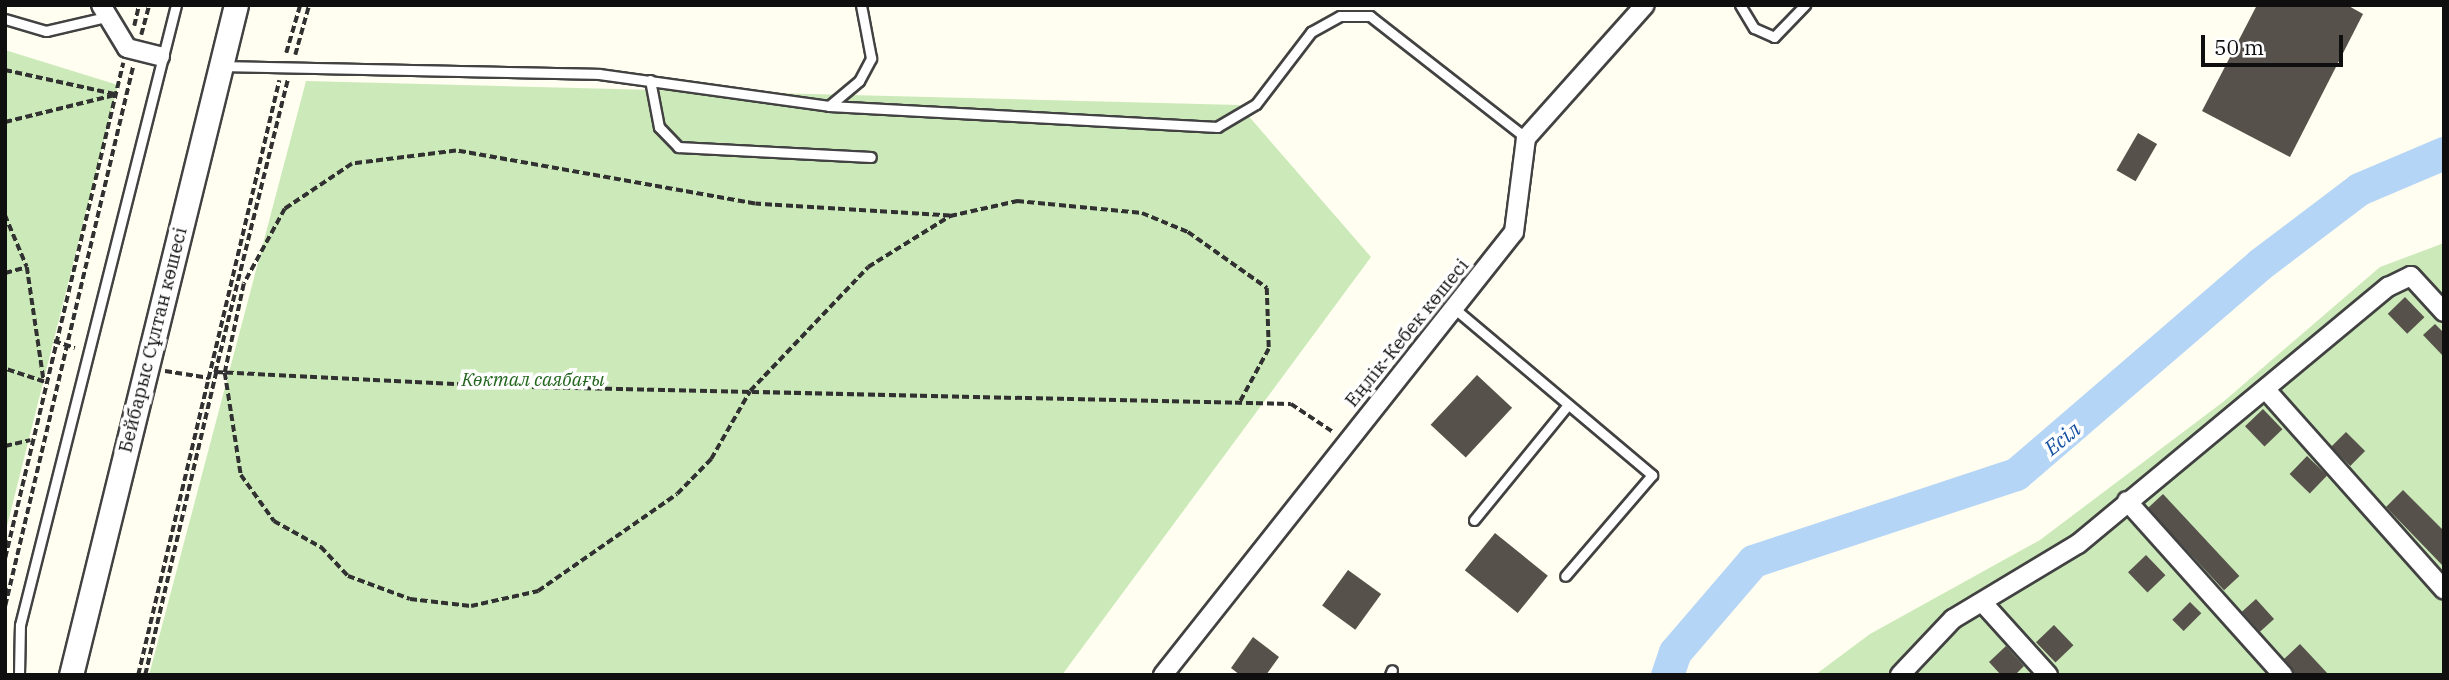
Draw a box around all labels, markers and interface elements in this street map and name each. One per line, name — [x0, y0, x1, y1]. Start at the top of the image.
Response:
scale bar — [2204, 21, 2346, 65]
text: 50 m — [2214, 33, 2264, 61]
street label: Бейбарыс Сұлтан көшесі — [114, 225, 192, 455]
street label: Еңлік-Кебек көшесі — [1340, 254, 1474, 412]
park label: Көктал саябағы — [461, 369, 605, 391]
water label: Есіл — [2039, 416, 2085, 460]

